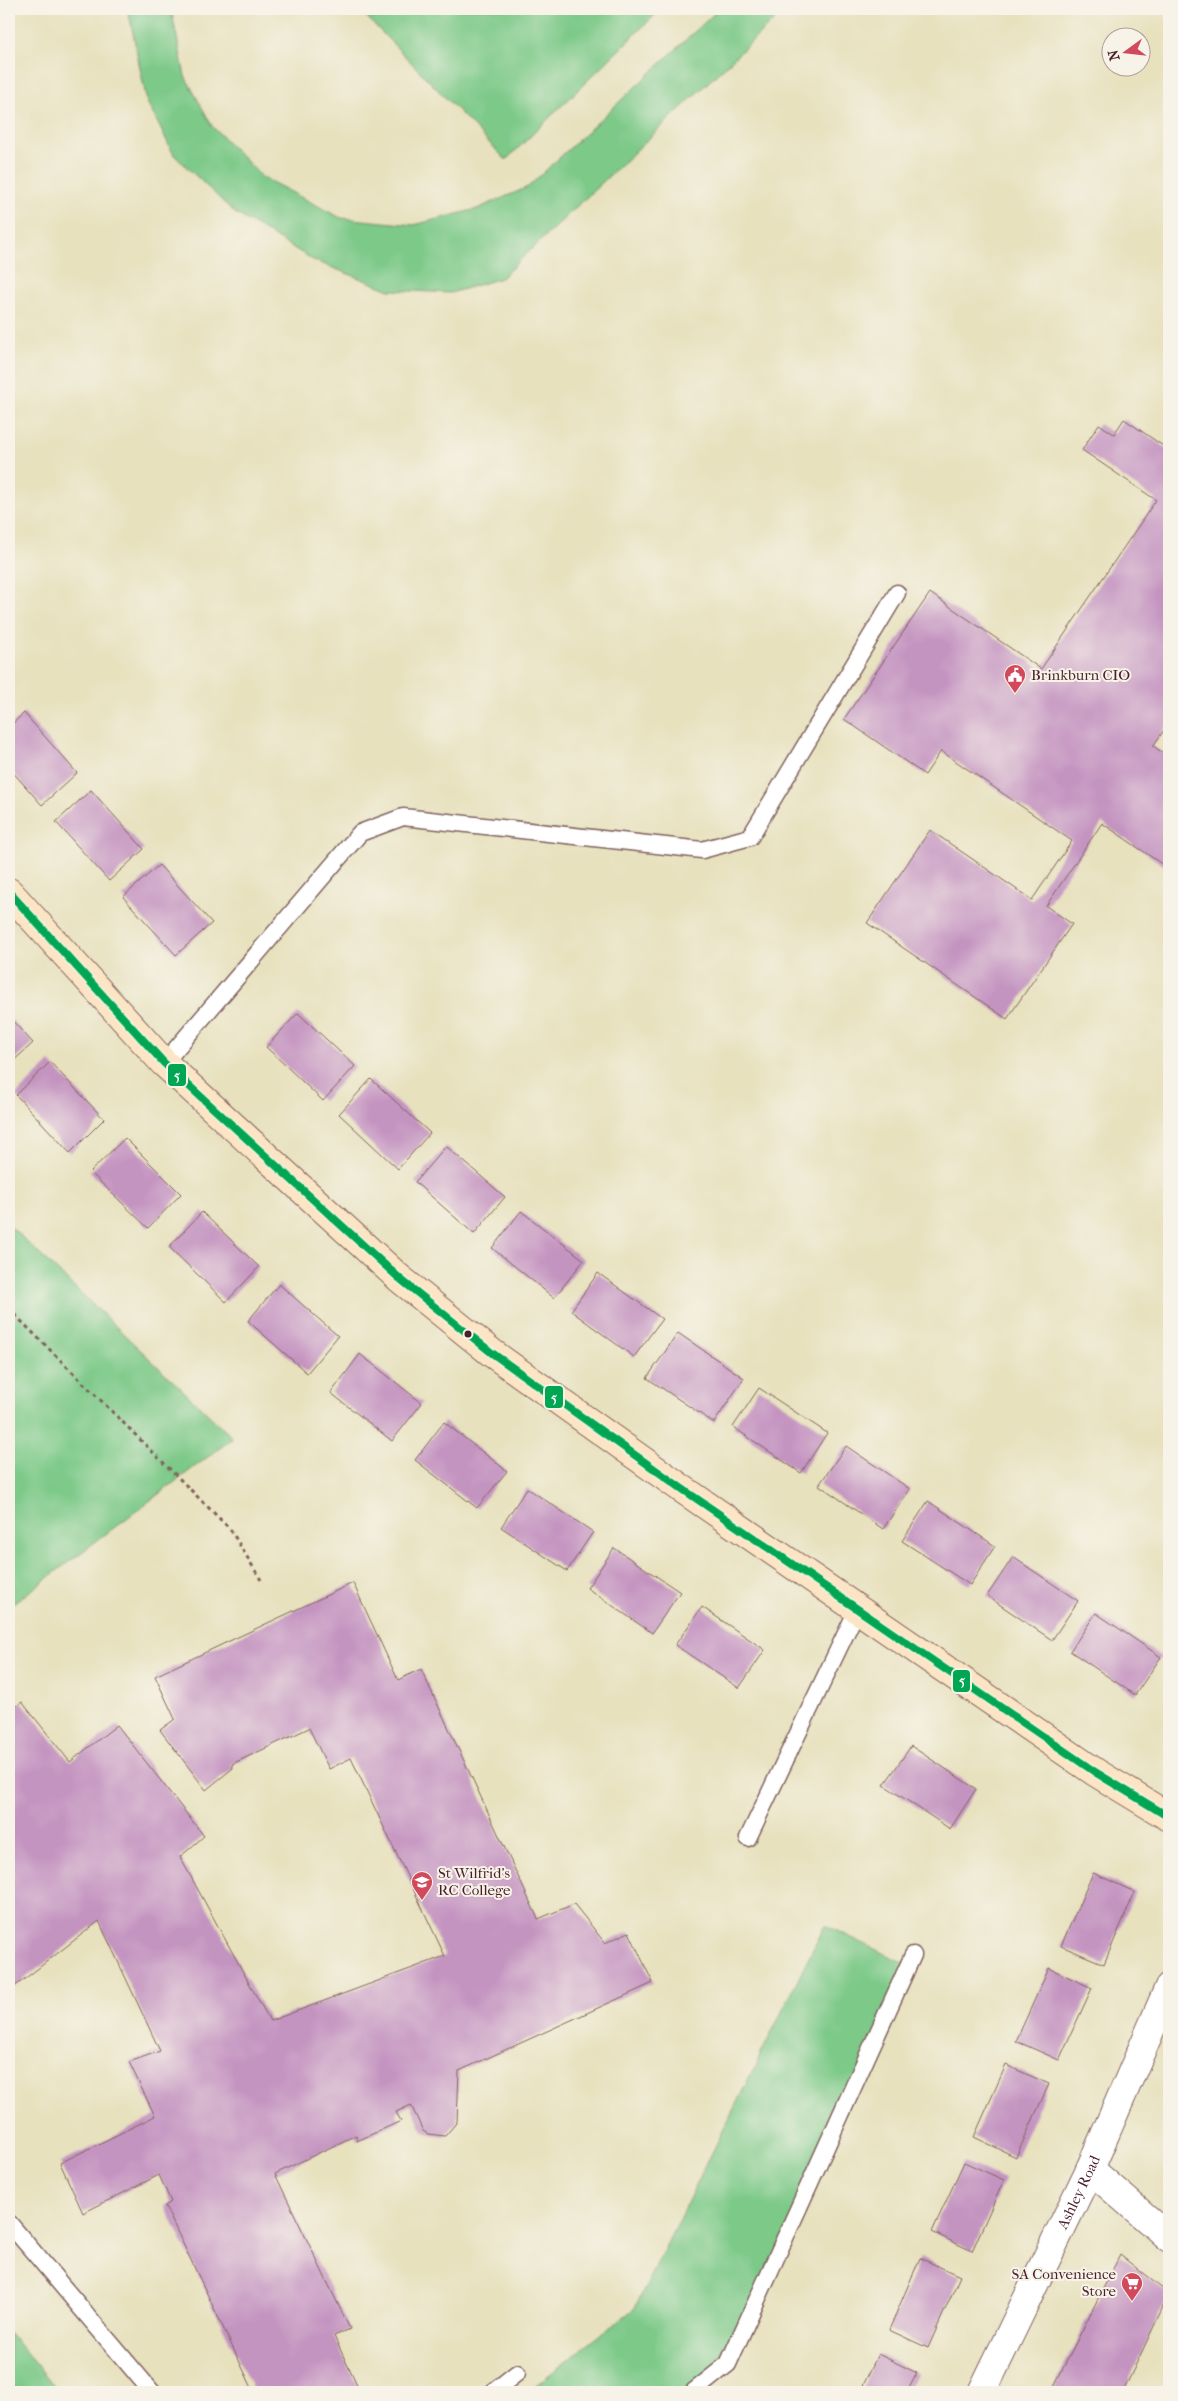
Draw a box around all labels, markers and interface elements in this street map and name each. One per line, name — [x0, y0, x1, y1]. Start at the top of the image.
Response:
north arrow — [1100, 28, 1150, 78]
text: N — [1104, 48, 1124, 63]
public building icon: Brinkburn CIO — [1003, 663, 1027, 694]
place label: Brinkburn CIO — [1031, 666, 1130, 684]
line badge: 5 — [167, 1063, 187, 1087]
text: 5 — [174, 1067, 180, 1084]
unlabelled marker — [463, 1329, 473, 1339]
line badge: 5 — [544, 1385, 564, 1409]
text: 5 — [551, 1389, 557, 1406]
line badge: 5 — [952, 1669, 971, 1693]
text: 5 — [959, 1672, 965, 1689]
place label: St Wilfrid's RC College — [438, 1864, 511, 1899]
school or university icon: St Wilfrid's RC College — [410, 1870, 434, 1901]
street label: Ashley Road — [1053, 2152, 1104, 2233]
place label: SA Convenience Store — [1012, 2265, 1117, 2300]
supermarket icon: SA Convenience Store — [1120, 2271, 1144, 2302]

